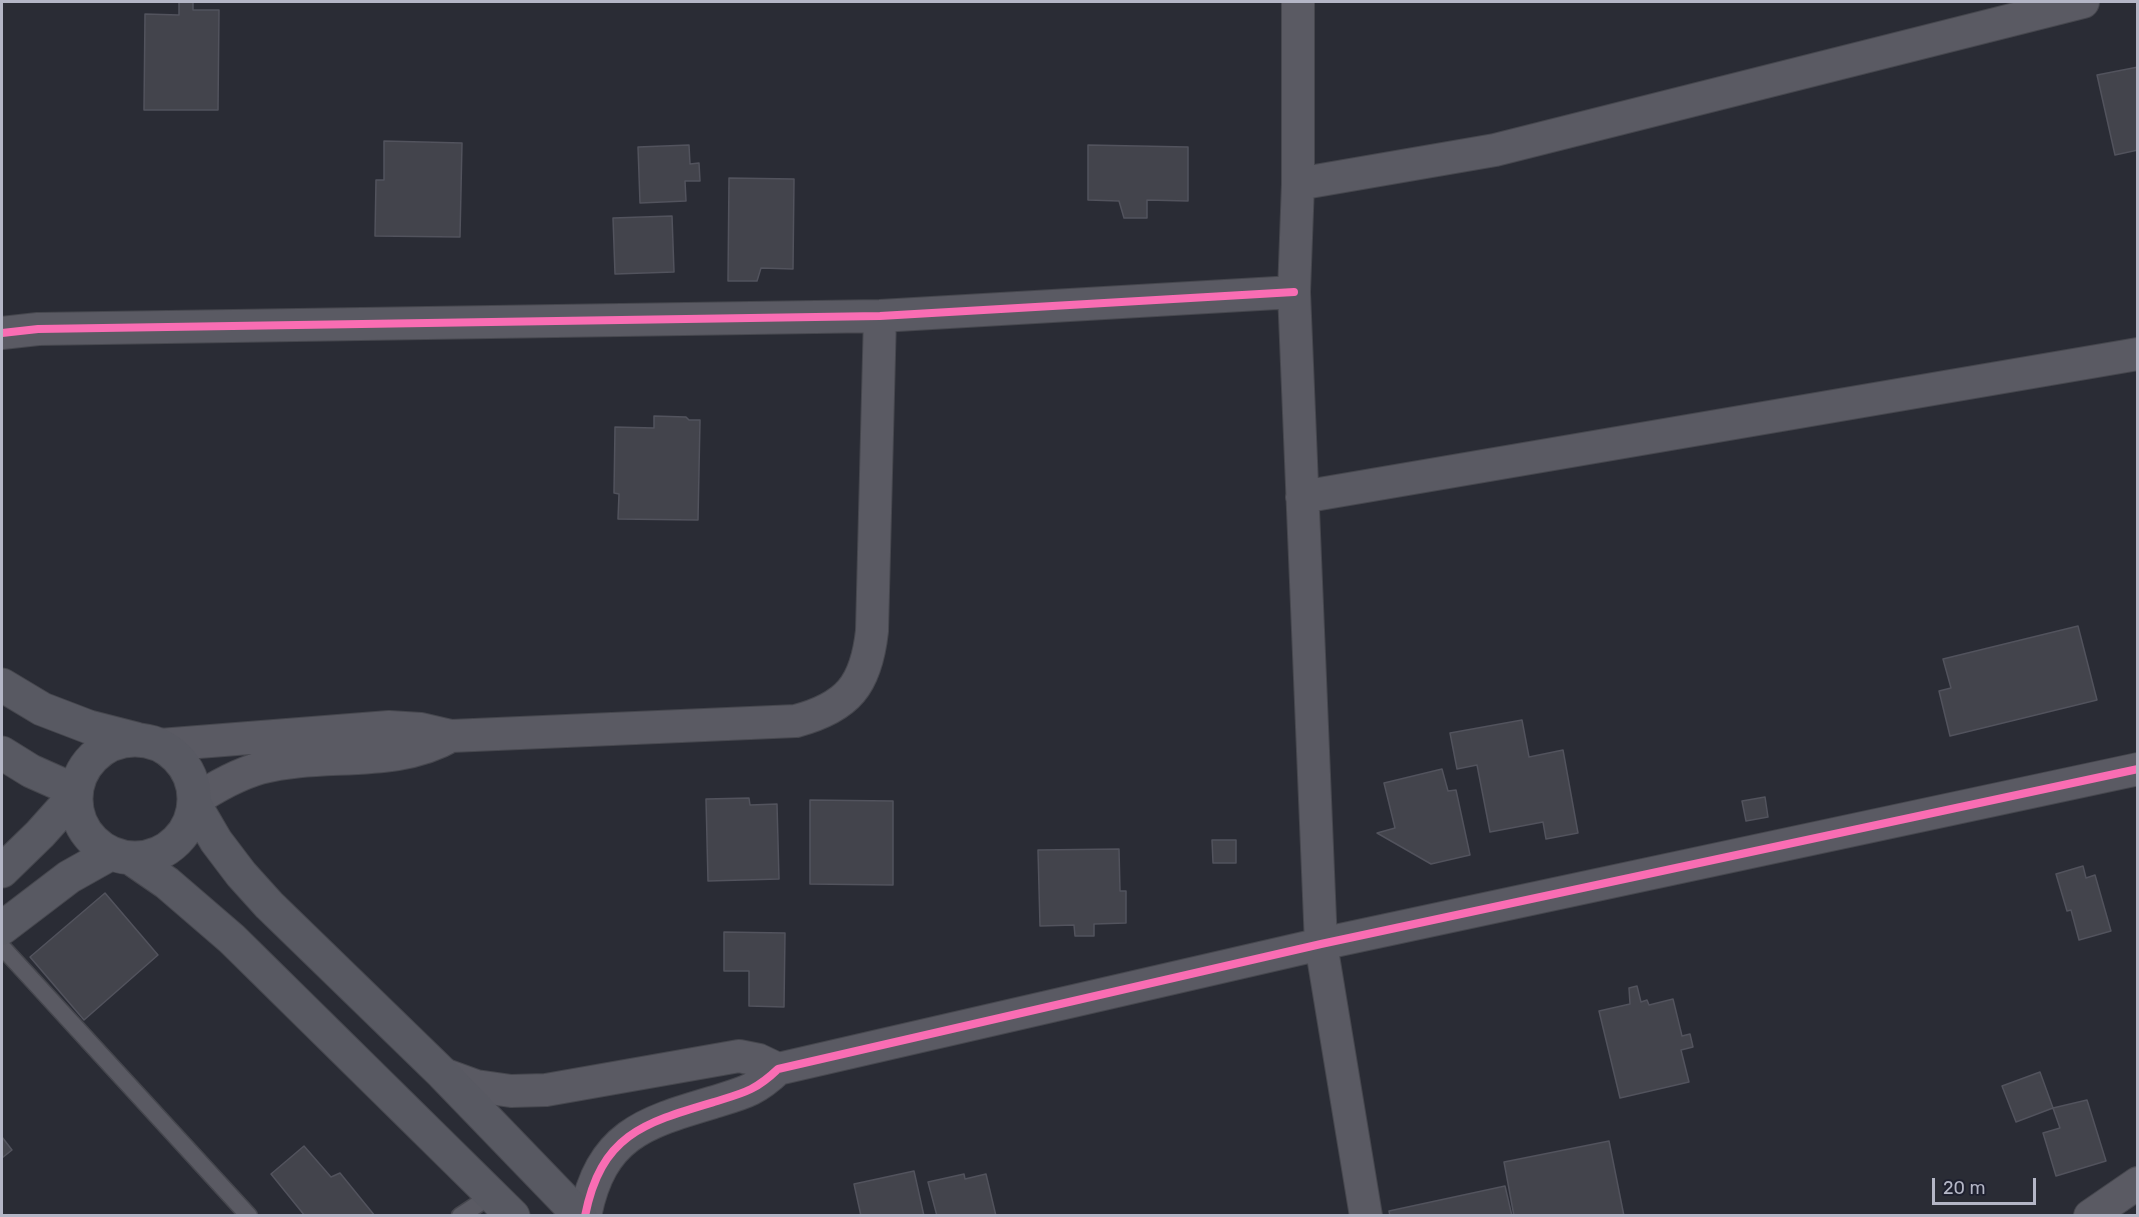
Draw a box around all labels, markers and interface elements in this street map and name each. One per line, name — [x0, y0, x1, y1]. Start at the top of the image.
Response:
scale bar — [1935, 1166, 2038, 1204]
text: 20 m — [1943, 1177, 1985, 1199]

